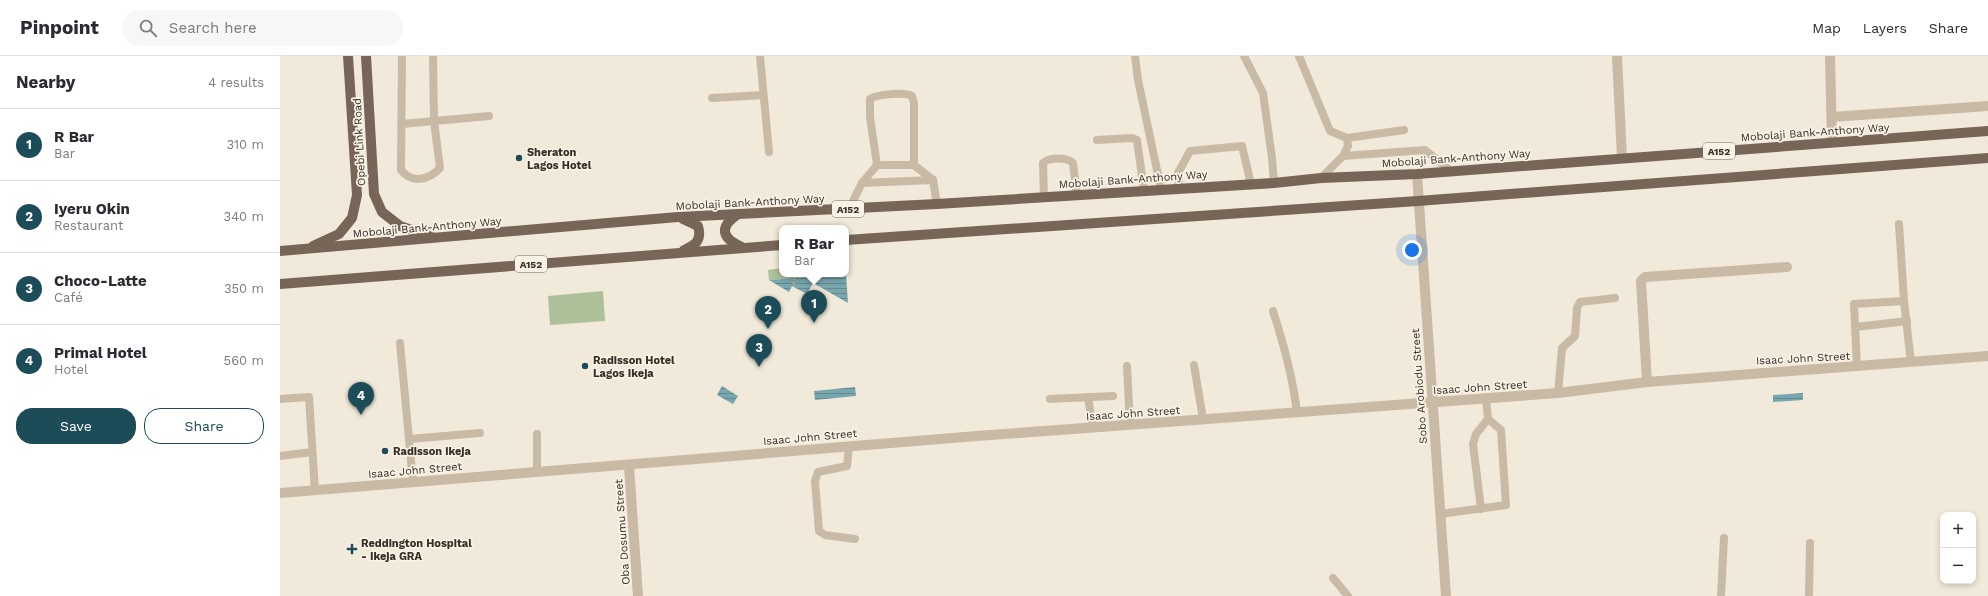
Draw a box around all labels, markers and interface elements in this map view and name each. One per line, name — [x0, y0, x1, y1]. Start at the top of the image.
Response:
search box — [123, 10, 403, 46]
text: Pinpoint — [20, 16, 99, 39]
icon: search — [137, 17, 159, 39]
text: Search here — [169, 19, 257, 37]
text: Map — [1812, 20, 1841, 36]
text: Layers — [1863, 20, 1907, 36]
text: Share — [1929, 20, 1968, 36]
text: Nearby — [16, 72, 75, 92]
text: 4 results — [208, 75, 264, 90]
street label: Opebi Link Road — [351, 98, 368, 186]
street label: Mobolaji Bank-Anthony Way — [1740, 121, 1890, 144]
text: R Bar — [54, 128, 94, 146]
text: 1 — [26, 137, 32, 152]
text: 310 m — [226, 137, 264, 152]
road number: A152 — [1703, 143, 1735, 159]
text: Bar — [54, 146, 75, 161]
place label: Sheraton Lagos Hotel — [527, 146, 592, 172]
street label: Mobolaji Bank-Anthony Way — [1381, 147, 1531, 170]
marker: Sheraton Lagos Hotel — [514, 153, 524, 163]
street label: Mobolaji Bank-Anthony Way — [1058, 168, 1208, 191]
street label: Mobolaji Bank-Anthony Way — [675, 192, 825, 213]
text: Iyeru Okin — [54, 200, 130, 218]
road number: A152 — [832, 201, 864, 217]
text: 2 — [25, 209, 33, 224]
text: 340 m — [224, 209, 264, 224]
street label: Mobolaji Bank-Anthony Way — [352, 214, 502, 240]
text: Restaurant — [54, 218, 124, 233]
popup — [779, 225, 849, 277]
text: R Bar — [794, 235, 834, 253]
your location — [1402, 240, 1422, 260]
text: Bar — [794, 253, 815, 268]
road number: A152 — [515, 256, 547, 272]
text: Choco-Latte — [54, 272, 147, 290]
text: 3 — [25, 281, 33, 296]
text: 350 m — [224, 281, 264, 296]
text: Café — [54, 290, 83, 305]
pin: 1 — [801, 290, 827, 323]
pin: 2 — [755, 296, 781, 329]
street label: Sobo Arobiodu Street — [1409, 327, 1430, 444]
pin: 3 — [746, 334, 772, 367]
text: Primal Hotel — [54, 344, 147, 362]
street label: Isaac John Street — [1756, 350, 1851, 367]
text: 4 — [25, 353, 33, 368]
text: 560 m — [224, 353, 264, 368]
place label: Radisson Hotel Lagos Ikeja — [593, 354, 675, 380]
marker: Radisson Hotel Lagos Ikeja — [580, 361, 590, 371]
text: Hotel — [54, 362, 88, 377]
street label: Isaac John Street — [1433, 378, 1528, 397]
pin: 4 — [348, 382, 374, 415]
street label: Isaac John Street — [1086, 404, 1181, 423]
button: Save — [16, 408, 136, 444]
button: Share — [144, 408, 264, 444]
street label: Isaac John Street — [763, 427, 858, 448]
place label: Radisson ikeja — [393, 445, 472, 458]
marker: Radisson ikeja — [380, 446, 390, 456]
street label: Isaac John Street — [368, 460, 463, 481]
street label: Oba Dosumu Street — [612, 478, 633, 585]
map controls — [1940, 512, 1976, 584]
button: + — [1940, 512, 1976, 548]
place label: Reddington Hospital - Ikeja GRA — [361, 537, 472, 563]
marker: Reddington Hospital - Ikeja GRA — [346, 543, 358, 555]
button: − — [1940, 548, 1976, 584]

